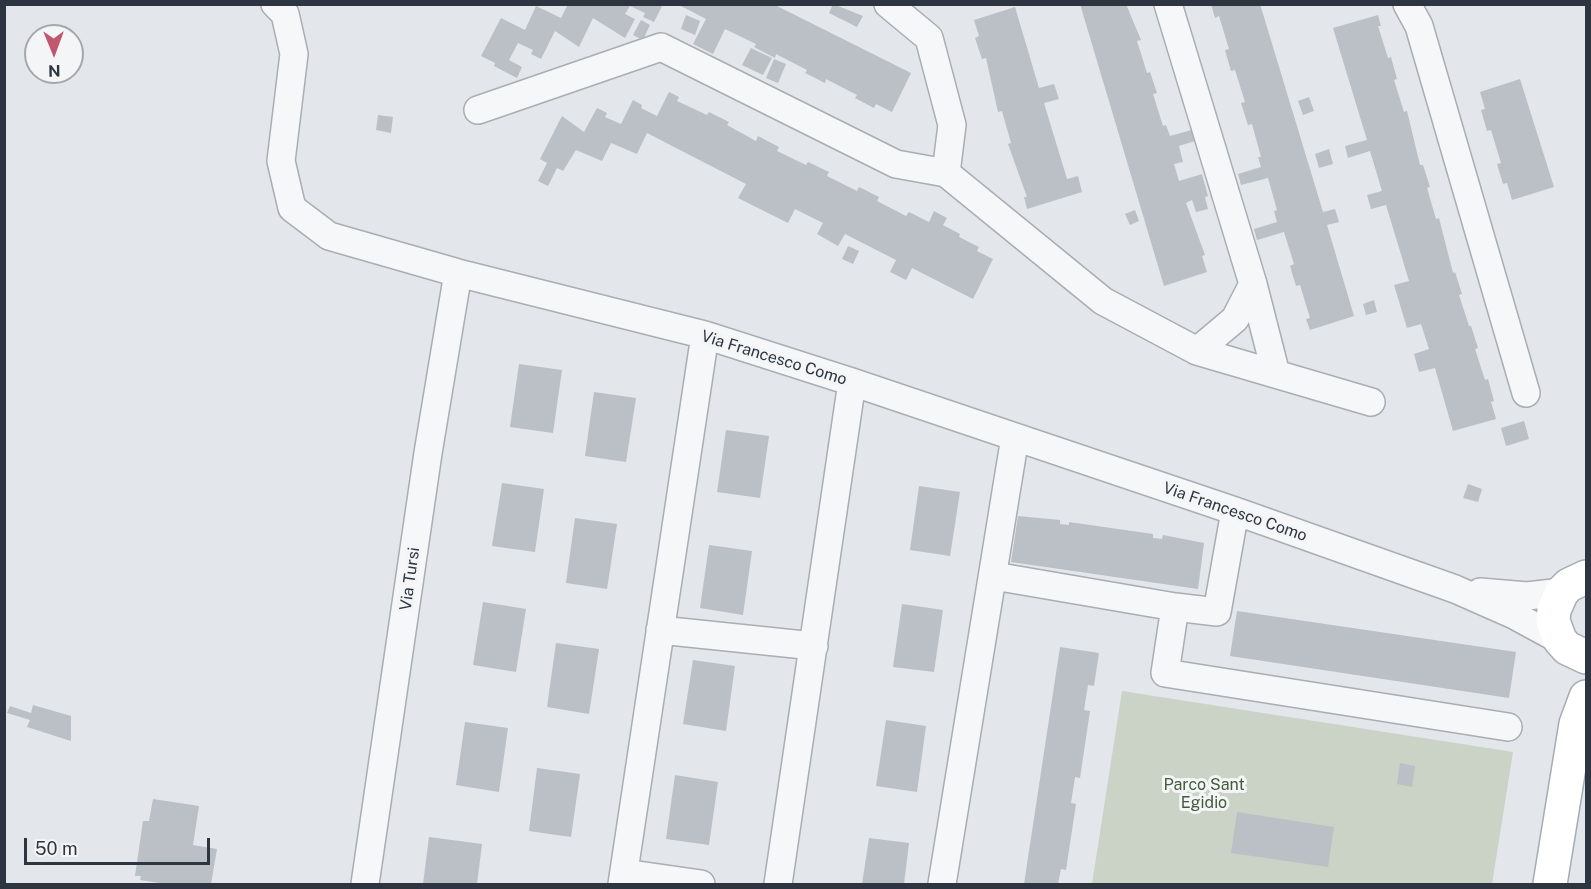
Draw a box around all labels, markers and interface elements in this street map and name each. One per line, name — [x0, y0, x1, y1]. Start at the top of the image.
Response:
north arrow — [24, 24, 84, 84]
text: N — [48, 61, 61, 80]
street label: Via Francesco Como — [699, 327, 849, 389]
street label: Via Francesco Como — [1160, 478, 1310, 546]
street label: Via Tursi — [396, 546, 424, 612]
park label: Parco Sant Egidio — [1163, 775, 1245, 813]
scale bar — [27, 826, 213, 864]
text: 50 m — [35, 838, 78, 859]

